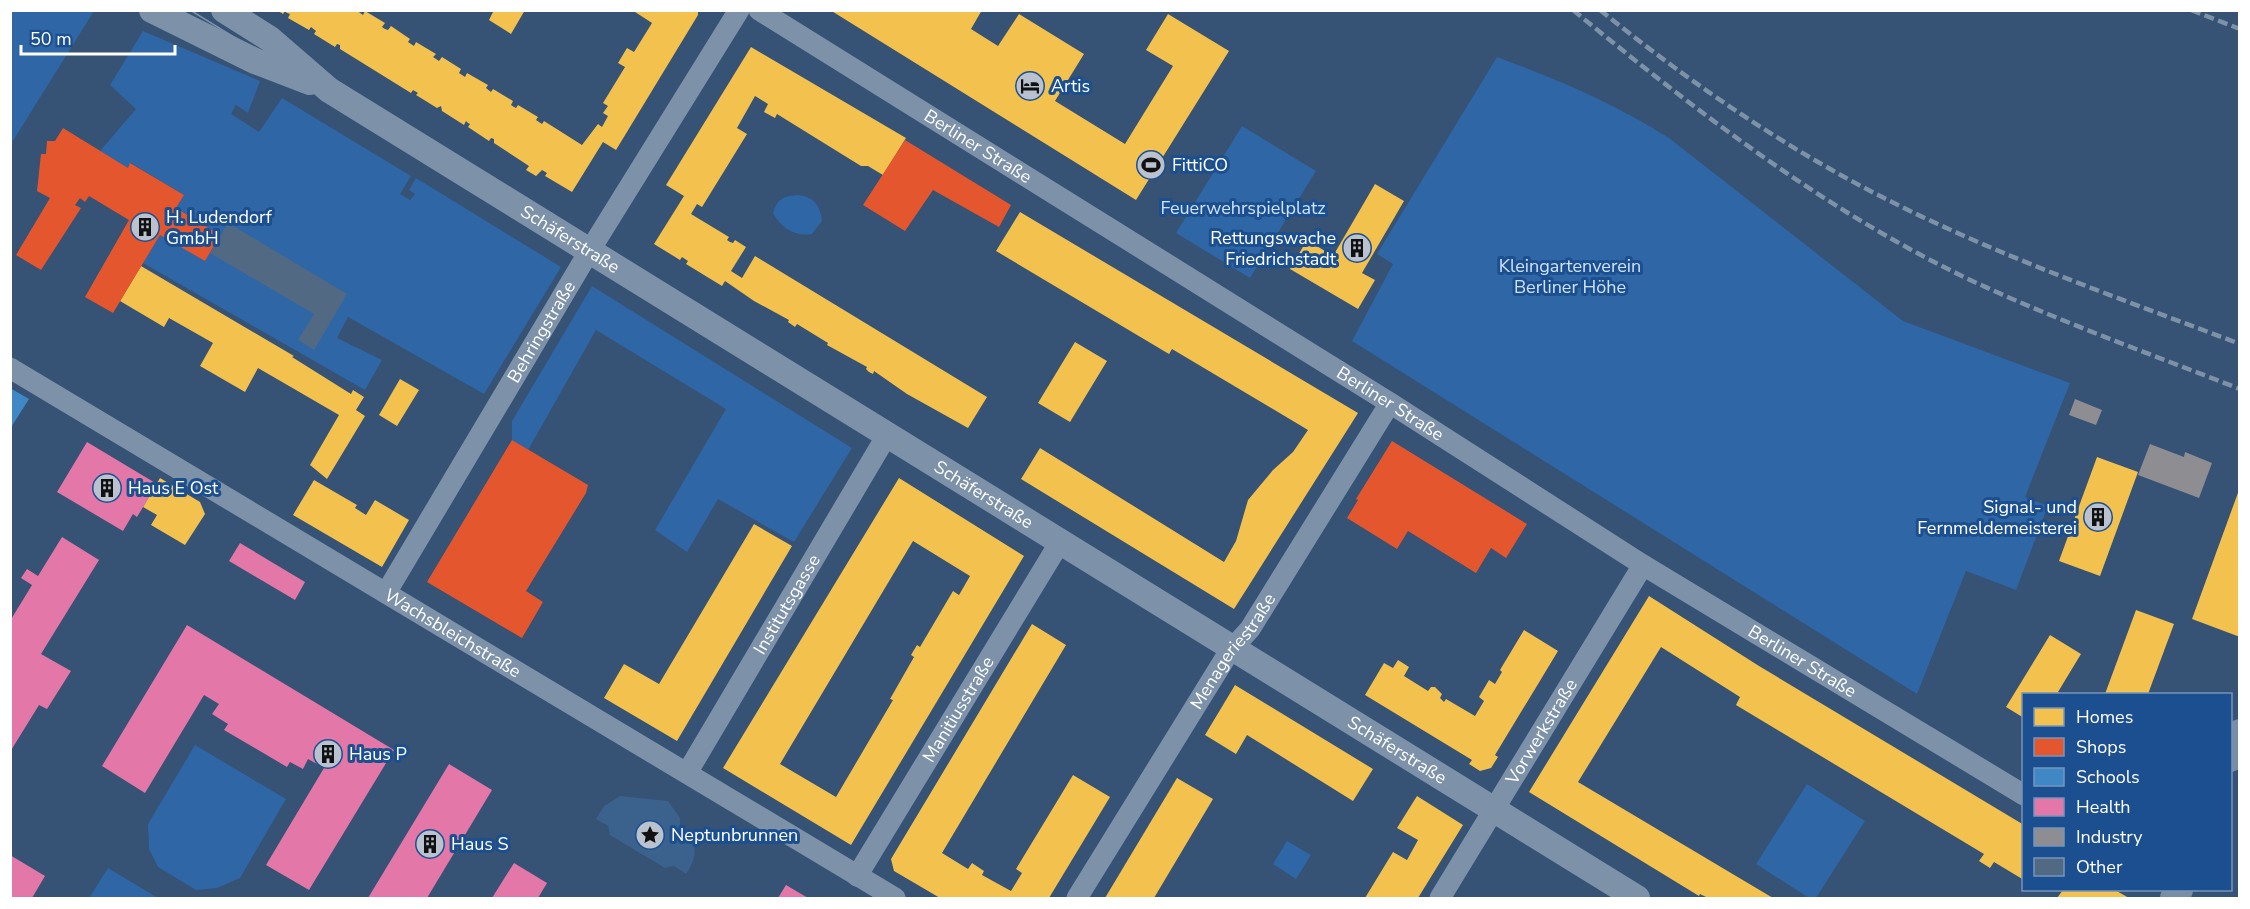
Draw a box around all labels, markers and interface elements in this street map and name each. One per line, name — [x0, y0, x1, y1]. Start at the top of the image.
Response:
scale bar — [21, 18, 176, 56]
text: 50 m — [30, 27, 72, 51]
hotel icon: Artis — [1014, 70, 1046, 102]
place label: Artis — [1051, 74, 1090, 98]
street label: Berliner Straße — [920, 104, 1036, 189]
sports icon: FittiCO — [1135, 149, 1167, 181]
place label: FittiCO — [1172, 153, 1228, 177]
park label: Feuerwehrspielplatz — [1160, 196, 1326, 220]
street label: Schäferstraße — [516, 199, 624, 279]
place label: H. Ludendorf GmbH — [166, 205, 273, 250]
building icon: H. Ludendorf GmbH — [129, 211, 161, 243]
place label: Rettungswache Friedrichstadt — [1210, 226, 1337, 271]
building icon: Rettungswache Friedrichstadt — [1341, 232, 1373, 264]
park label: Kleingartenverein Berliner Höhe — [1499, 254, 1641, 299]
street label: Behringstraße — [502, 276, 581, 387]
street label: Berliner Straße — [1332, 361, 1449, 446]
street label: Schäferstraße — [930, 455, 1038, 534]
building icon: Haus E Ost — [91, 472, 123, 504]
place label: Haus E Ost — [128, 476, 219, 500]
place label: Signal- und Fernmeldemeisterei — [1917, 495, 2077, 540]
building icon: Signal- und Fernmeldemeisterei — [2082, 501, 2114, 533]
street label: Institutsgasse — [748, 550, 826, 659]
street label: Wachsbleichstraße — [380, 583, 525, 683]
street label: Menageriestraße — [1184, 589, 1281, 714]
street label: Berliner Straße — [1744, 619, 1861, 703]
street label: Manitiusstraße — [917, 652, 1000, 767]
street label: Vorwerkstraße — [1500, 674, 1583, 790]
legend — [2022, 693, 2232, 891]
text: Homes — [2076, 705, 2133, 729]
street label: Schäferstraße — [1343, 710, 1451, 790]
text: Shops — [2076, 735, 2126, 759]
building icon: Haus P — [312, 738, 344, 770]
place label: Haus P — [349, 742, 407, 766]
text: Schools — [2076, 765, 2140, 789]
text: Health — [2076, 795, 2131, 819]
place icon: Neptunbrunnen — [634, 819, 666, 851]
place label: Neptunbrunnen — [671, 823, 798, 847]
text: Industry — [2076, 825, 2143, 849]
building icon: Haus S — [414, 828, 446, 860]
place label: Haus S — [451, 832, 509, 856]
text: Other — [2076, 855, 2123, 879]

